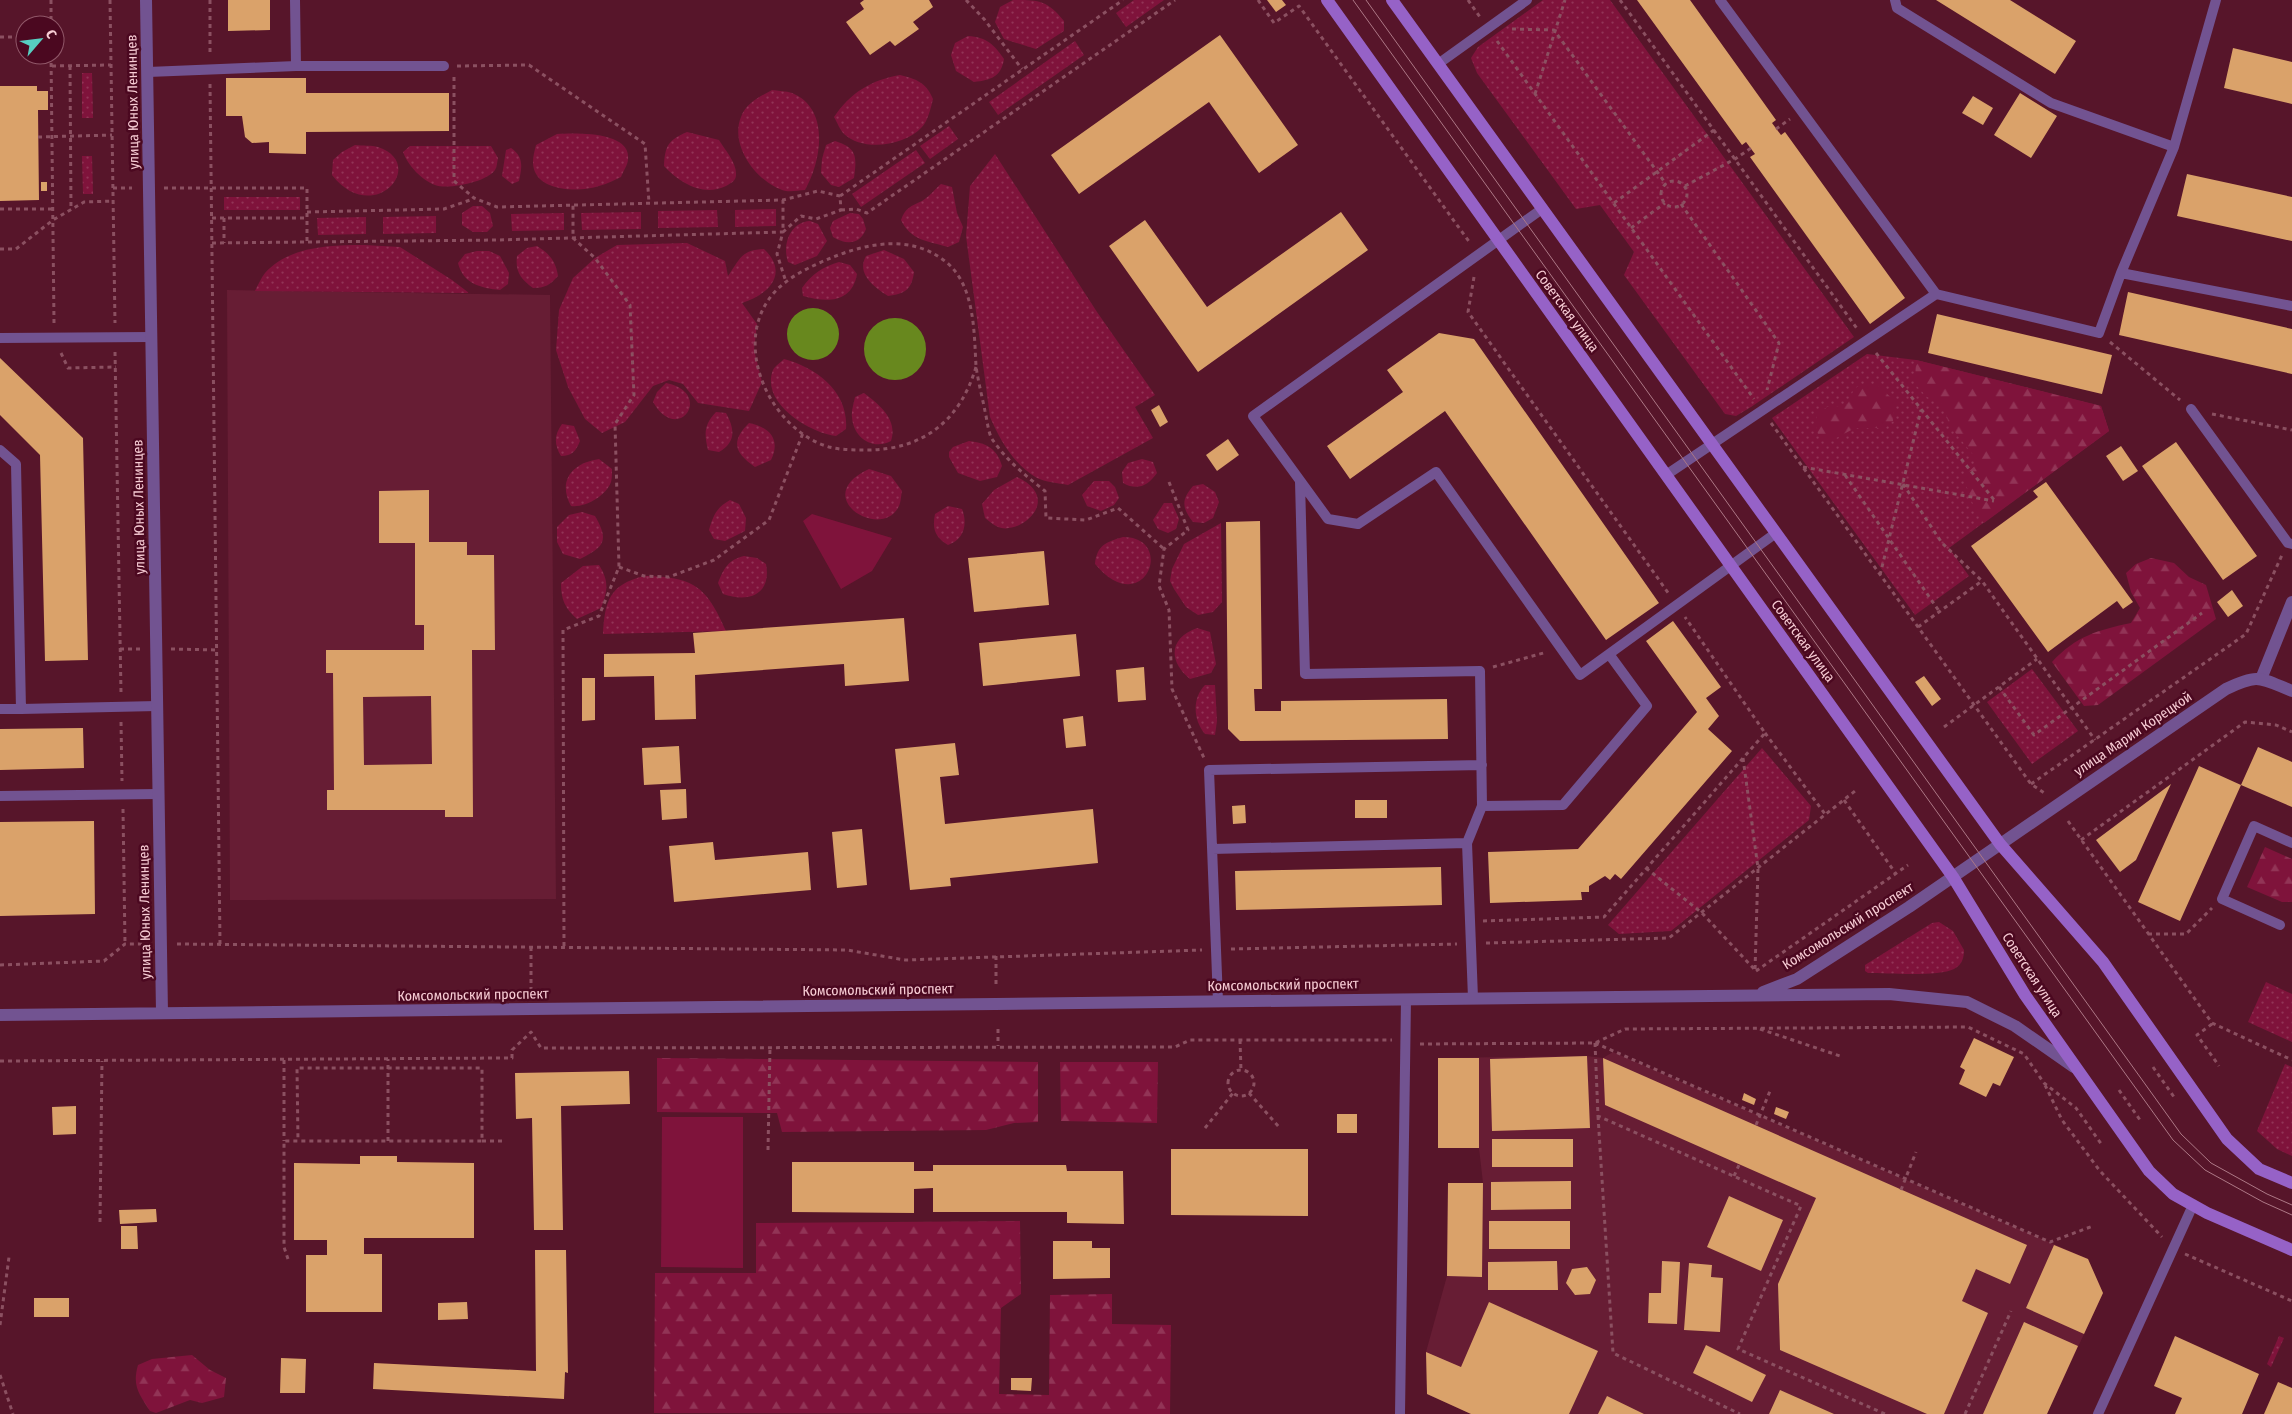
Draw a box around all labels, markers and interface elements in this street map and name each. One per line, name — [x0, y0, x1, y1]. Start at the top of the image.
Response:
north arrow — [15, 15, 65, 65]
text: С — [42, 27, 61, 42]
street label: улица Юных Ленинцев — [123, 34, 143, 170]
street label: Советская улица — [1531, 267, 1603, 356]
street label: улица Юных Ленинцев — [129, 439, 149, 575]
street label: Советская улица — [1767, 597, 1839, 686]
street label: улица Марии Корецкой — [2071, 688, 2195, 780]
street label: улица Юных Ленинцев — [135, 844, 155, 980]
street label: Комсомольский проспект — [1779, 879, 1917, 973]
street label: Советская улица — [1998, 929, 2066, 1021]
street label: Комсомольский проспект — [1207, 975, 1359, 995]
street label: Комсомольский проспект — [802, 980, 954, 1000]
street label: Комсомольский проспект — [397, 985, 549, 1005]

